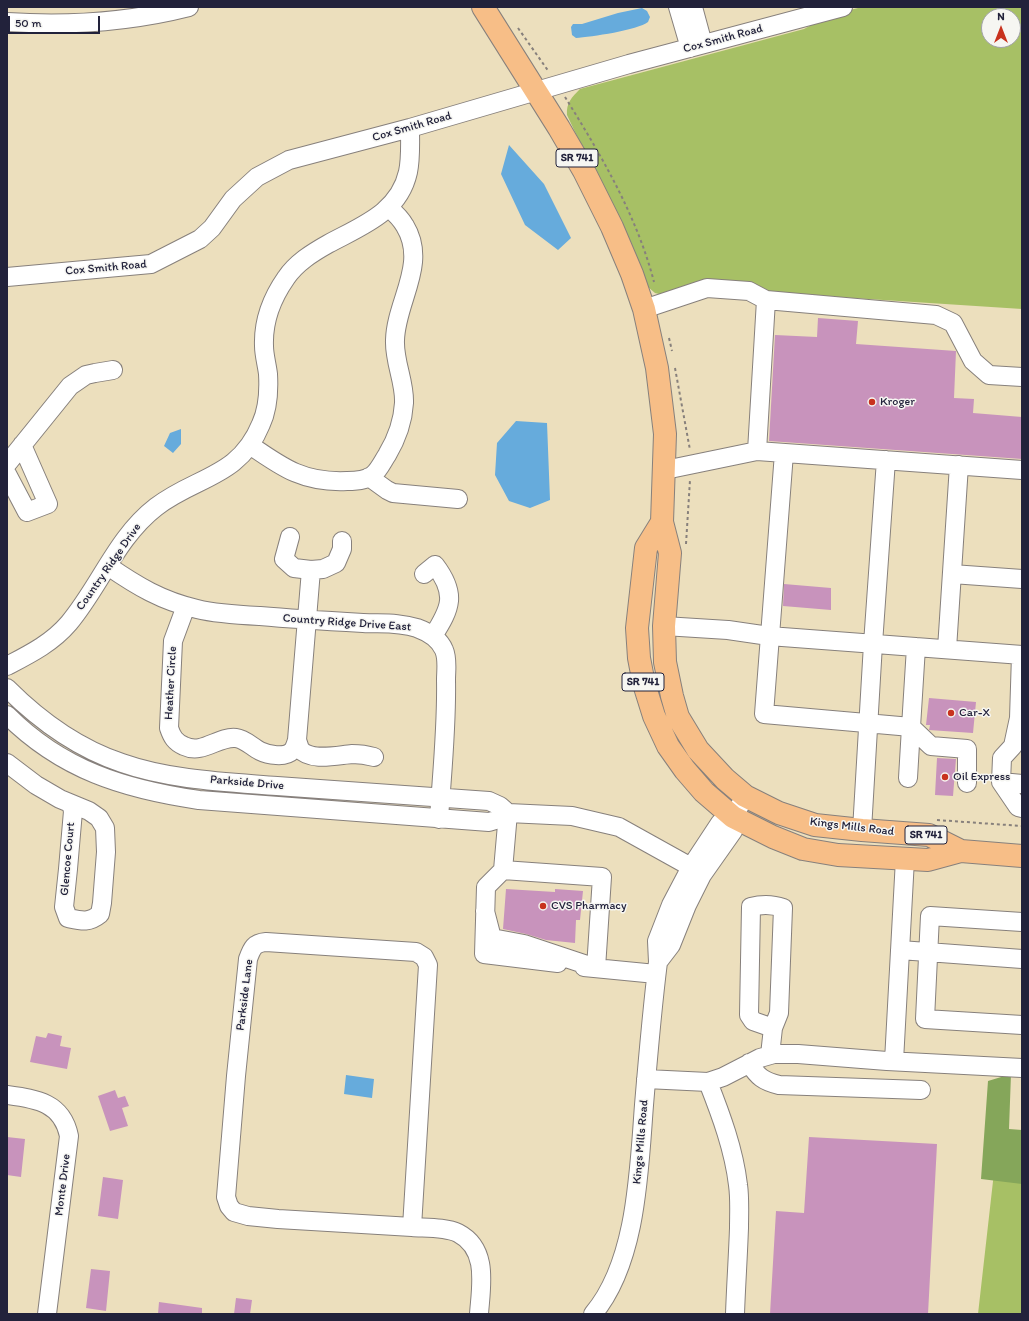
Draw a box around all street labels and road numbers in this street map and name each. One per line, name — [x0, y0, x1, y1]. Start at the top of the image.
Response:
street label: Cox Smith Road — [682, 21, 764, 57]
street label: Cox Smith Road — [371, 109, 453, 145]
road number: SR 741 — [556, 149, 598, 167]
street label: Cox Smith Road — [65, 257, 147, 279]
street label: Country Ridge Drive — [73, 521, 145, 613]
street label: Country Ridge Drive East — [282, 611, 412, 635]
street label: Heather Circle — [162, 646, 180, 720]
road number: SR 741 — [622, 673, 664, 691]
street label: Parkside Drive — [209, 773, 285, 793]
street label: Kings Mills Road — [809, 815, 895, 839]
street label: Glencoe Court — [58, 822, 78, 896]
road number: SR 741 — [905, 826, 947, 844]
street label: Parkside Lane — [233, 958, 257, 1032]
street label: Kings Mills Road — [630, 1099, 652, 1185]
street label: Monte Drive — [52, 1153, 74, 1217]

